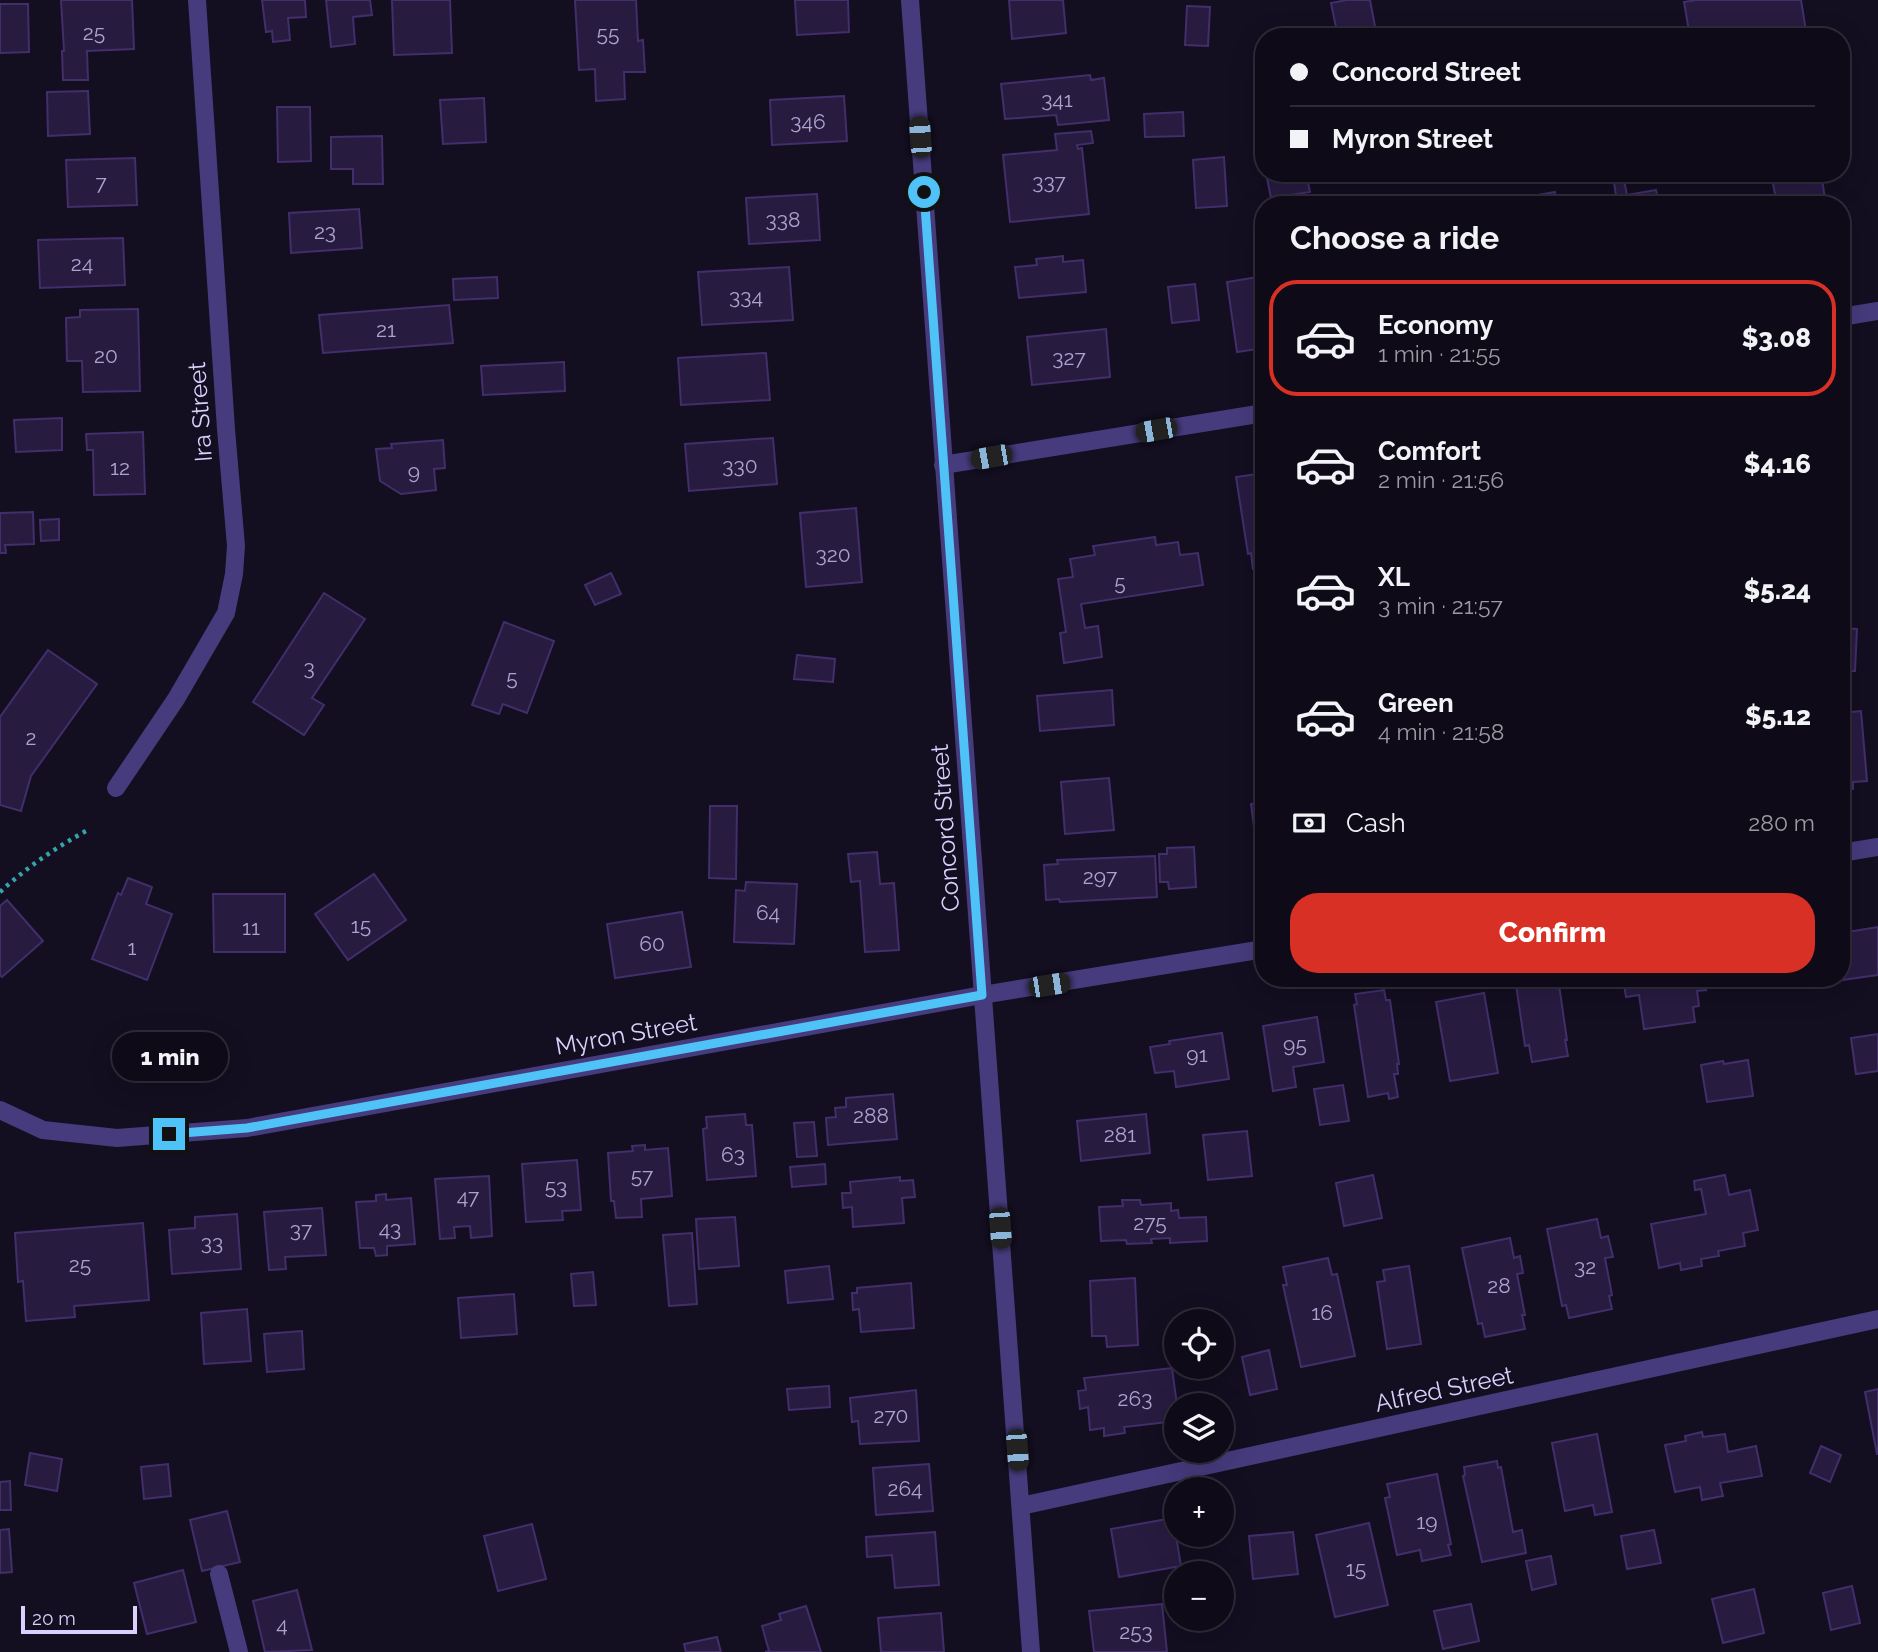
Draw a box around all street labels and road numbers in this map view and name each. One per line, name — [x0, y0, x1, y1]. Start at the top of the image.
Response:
street label: Ira Street — [182, 361, 218, 463]
street label: Concord Street — [925, 743, 965, 913]
street label: Myron Street — [553, 1007, 699, 1061]
street label: Alfred Street — [1372, 1360, 1516, 1418]

